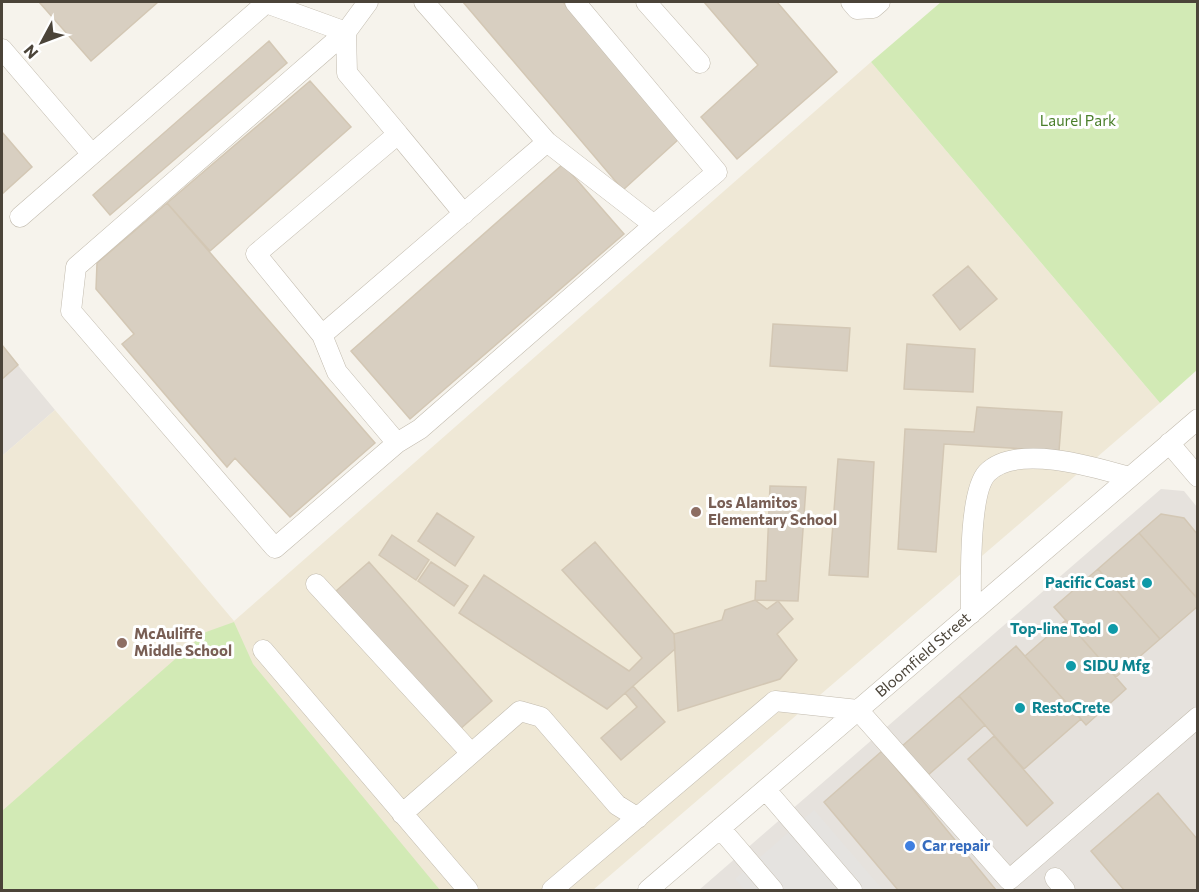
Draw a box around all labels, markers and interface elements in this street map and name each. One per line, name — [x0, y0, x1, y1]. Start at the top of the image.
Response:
north arrow — [12, 12, 72, 72]
text: N — [19, 41, 41, 63]
park label: Laurel Park — [1040, 111, 1116, 129]
place label: Los Alamitos Elementary School — [708, 493, 837, 528]
marker: Los Alamitos Elementary School — [689, 505, 703, 519]
place label: Pacific Coast — [1045, 573, 1135, 591]
marker: Pacific Coast — [1140, 576, 1154, 590]
street label: Bloomfield Street — [871, 608, 974, 700]
place label: Top-line Tool — [1010, 619, 1101, 637]
marker: Top-line Tool — [1106, 622, 1120, 636]
place label: McAuliffe Middle School — [134, 624, 232, 659]
marker: McAuliffe Middle School — [115, 636, 129, 650]
place label: SIDU Mfg — [1083, 656, 1150, 674]
marker: SIDU Mfg — [1064, 659, 1078, 673]
place label: RestoCrete — [1032, 698, 1110, 716]
marker: RestoCrete — [1013, 701, 1027, 715]
place label: Car repair — [922, 836, 990, 854]
marker: Car repair — [903, 839, 917, 853]

